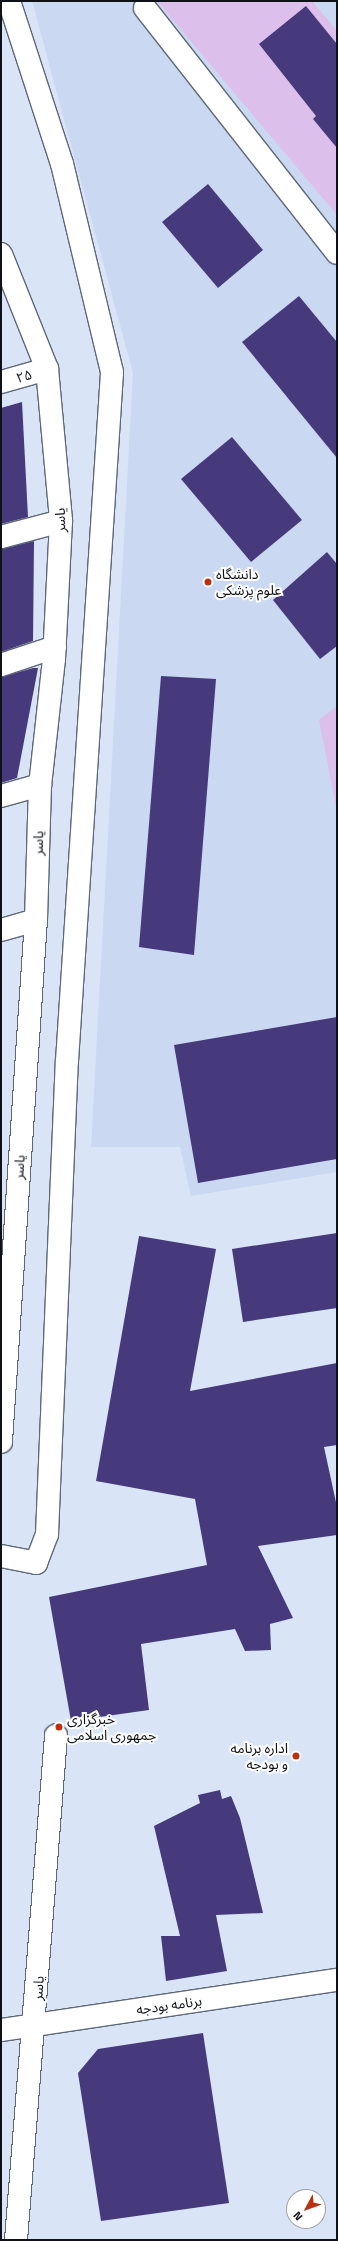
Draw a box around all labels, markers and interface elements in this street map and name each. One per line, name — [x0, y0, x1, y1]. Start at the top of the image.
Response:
street label: ۲۵ — [14, 366, 34, 386]
street label: یاسر — [51, 507, 69, 533]
place label: دانشگاه علوم پزشکی — [216, 566, 281, 598]
marker: دانشگاه علوم پزشکی — [203, 577, 213, 587]
street label: یاسر — [29, 830, 47, 856]
street label: یاسر — [10, 1154, 28, 1180]
place label: خبرگزاری جمهوری اسلامی — [67, 1711, 156, 1744]
marker: خبرگزاری جمهوری اسلامی — [54, 1722, 64, 1732]
place label: اداره برنامه و بودجه — [230, 1740, 288, 1772]
marker: اداره برنامه و بودجه — [291, 1751, 301, 1761]
street label: یاسر — [29, 1975, 47, 2001]
street label: برنامه بودجه — [135, 1992, 203, 2018]
north arrow — [286, 2189, 326, 2229]
text: N — [289, 2208, 306, 2224]

